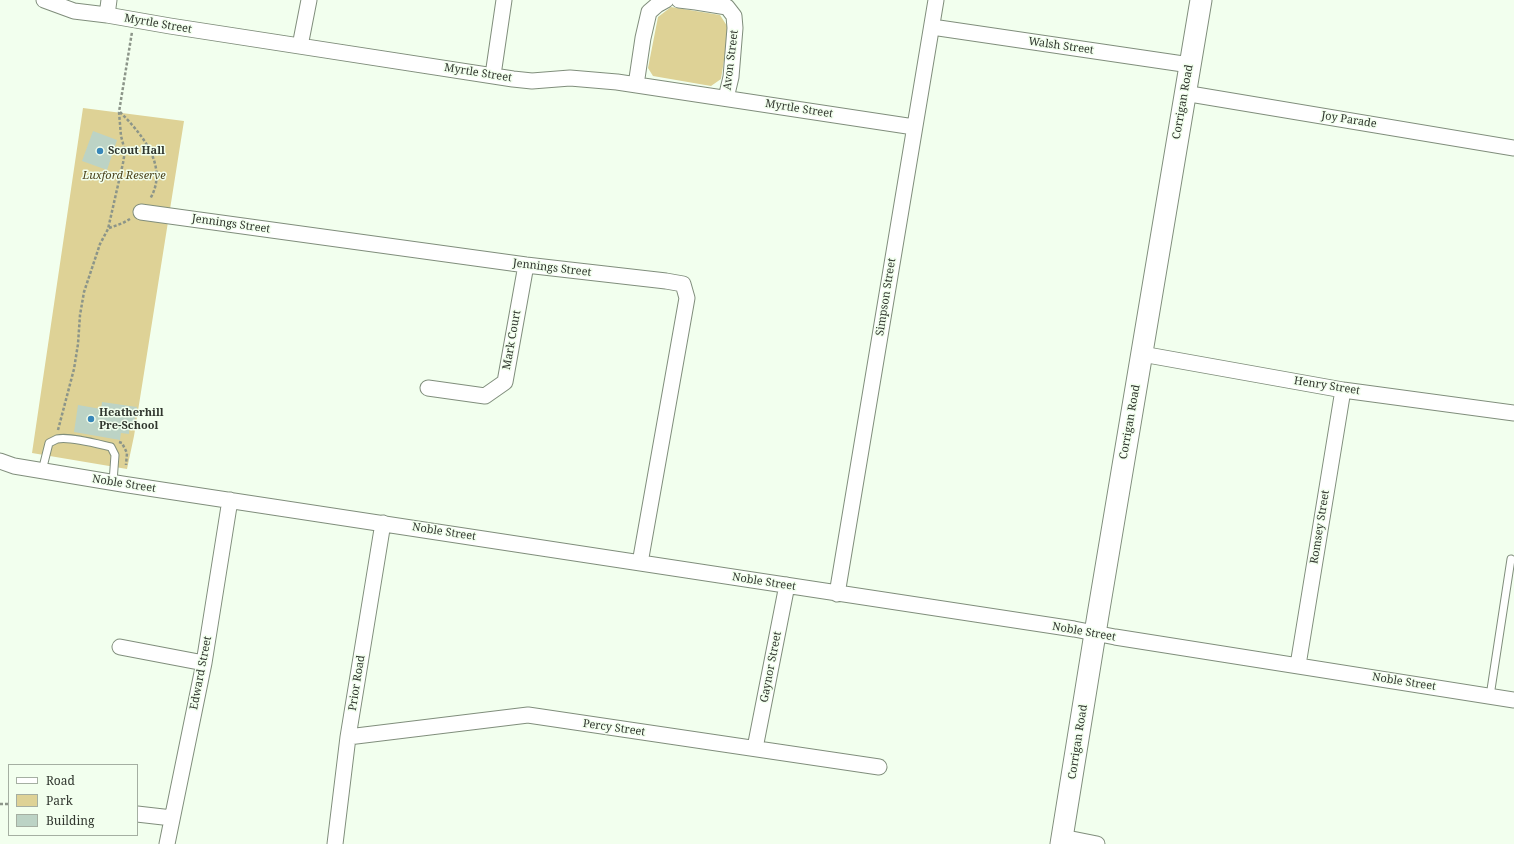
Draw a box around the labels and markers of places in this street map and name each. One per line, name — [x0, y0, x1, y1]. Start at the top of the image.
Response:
place label: Scout Hall — [108, 144, 165, 158]
marker: Scout Hall — [95, 146, 105, 156]
place label: Heatherhill Pre-School — [99, 406, 164, 432]
marker: Heatherhill Pre-School — [86, 414, 96, 424]

